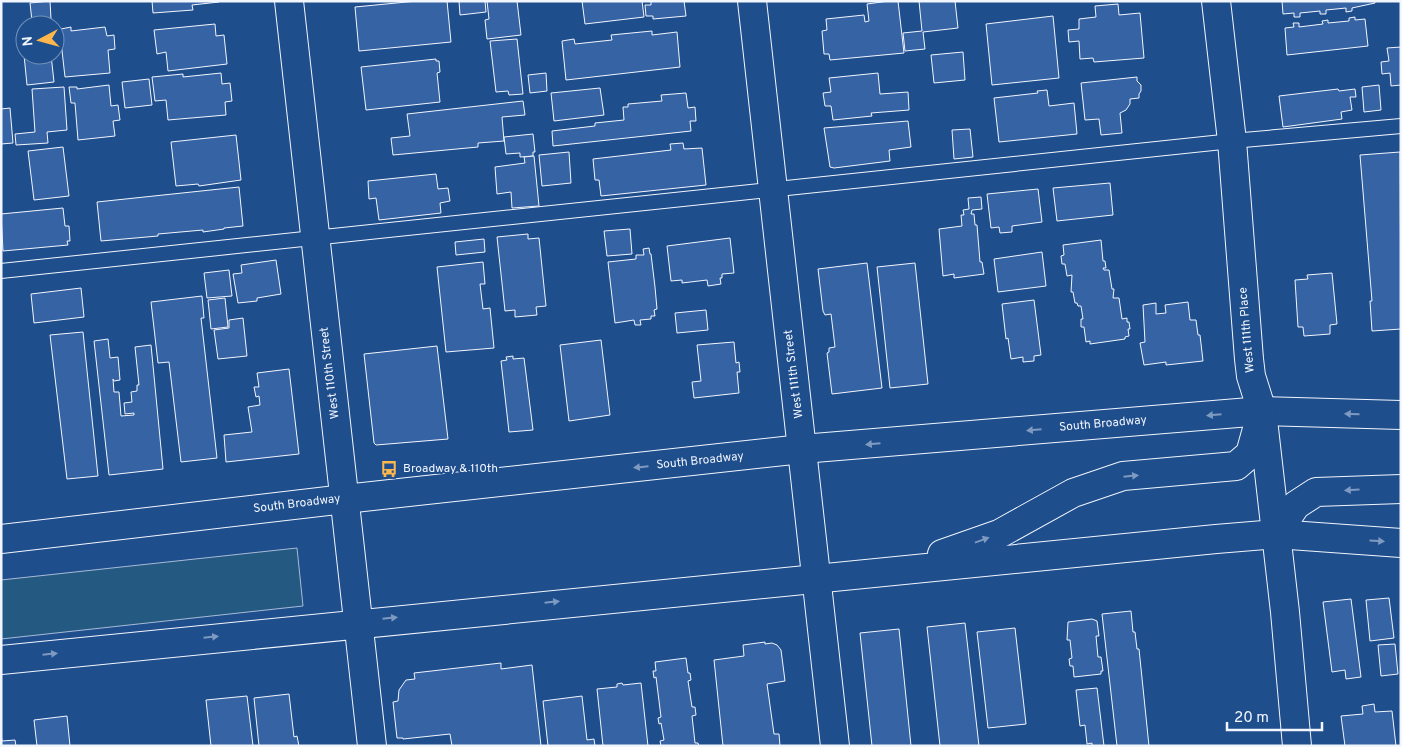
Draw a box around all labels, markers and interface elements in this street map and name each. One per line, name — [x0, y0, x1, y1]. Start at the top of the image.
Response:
north arrow — [15, 15, 65, 65]
text: N — [20, 35, 38, 47]
street label: West 111th Place — [1235, 286, 1259, 374]
street label: West 110th Street — [316, 326, 344, 420]
street label: West 111th Street — [781, 329, 807, 419]
one-way arrow — [1344, 409, 1360, 417]
one-way arrow — [1206, 411, 1222, 419]
street label: South Broadway — [1059, 412, 1147, 436]
one-way arrow — [1026, 426, 1042, 434]
one-way arrow — [864, 440, 880, 448]
street label: South Broadway — [656, 448, 744, 474]
bus stop icon: Broadway & 110th — [379, 459, 399, 479]
place label: Broadway & 110th — [403, 461, 498, 477]
one-way arrow — [633, 463, 649, 471]
one-way arrow — [1123, 471, 1139, 479]
one-way arrow — [1344, 486, 1360, 494]
street label: South Broadway — [252, 491, 342, 517]
one-way arrow — [975, 535, 990, 543]
one-way arrow — [1370, 537, 1386, 545]
one-way arrow — [544, 598, 560, 606]
one-way arrow — [383, 614, 399, 622]
one-way arrow — [204, 633, 220, 641]
one-way arrow — [42, 650, 58, 658]
scale bar — [1227, 700, 1322, 732]
text: 20 m — [1234, 709, 1269, 728]

